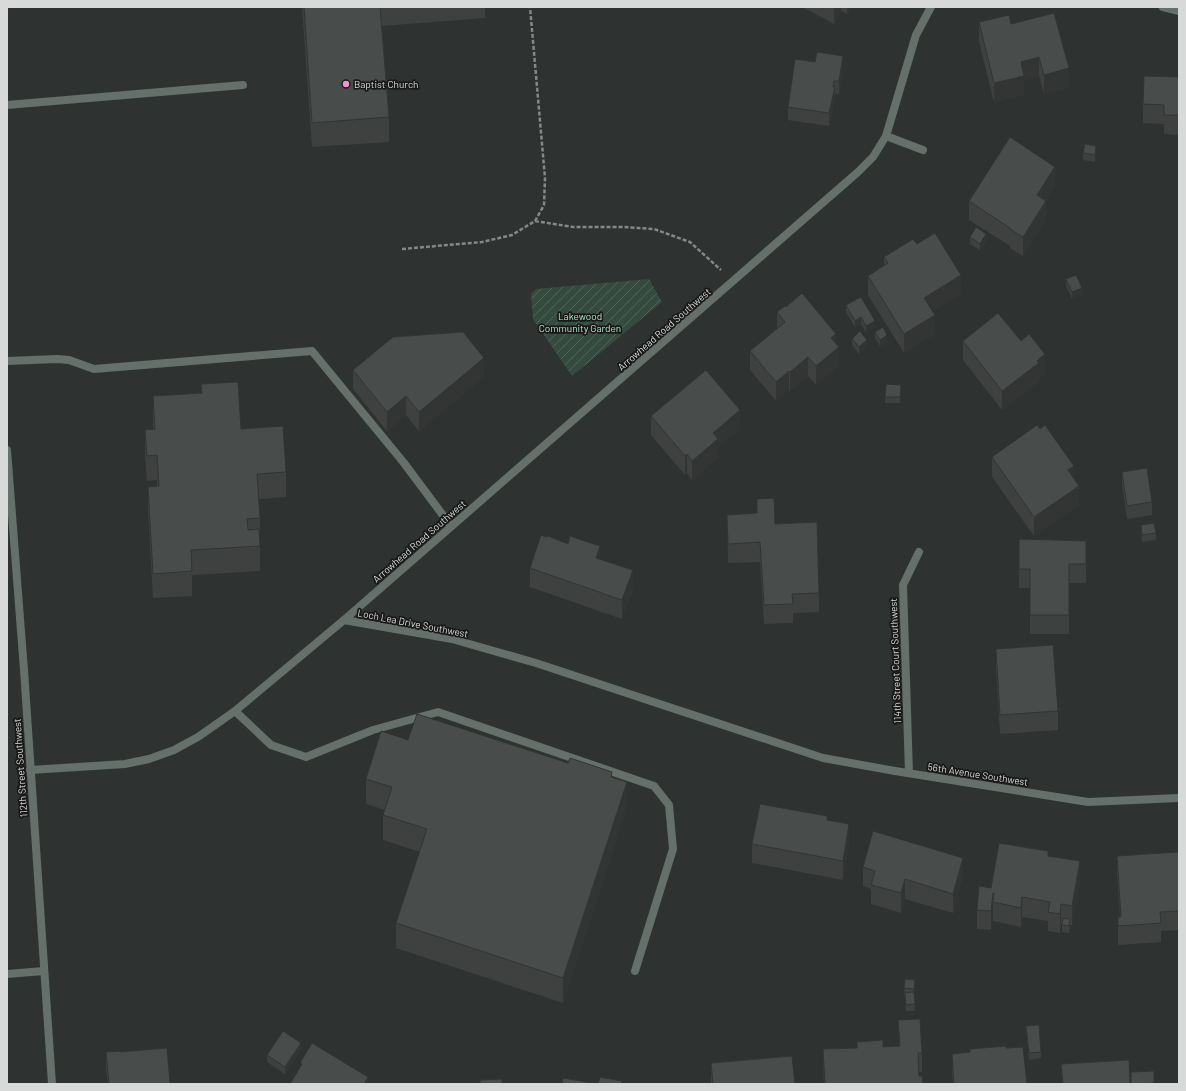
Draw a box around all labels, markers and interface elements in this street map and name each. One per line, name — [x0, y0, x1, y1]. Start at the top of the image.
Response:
place label: Baptist Church — [354, 78, 418, 90]
marker: Baptist Church — [341, 79, 351, 89]
street label: Arrowhead Road Southwest — [615, 285, 713, 373]
park label: Lakewood Community Garden — [539, 310, 621, 334]
street label: Arrowhead Road Southwest — [370, 497, 468, 585]
street label: 114th Street Court Southwest — [887, 598, 903, 724]
street label: Loch Lea Drive Southwest — [357, 606, 470, 640]
street label: 112th Street Southwest — [11, 718, 29, 818]
street label: 56th Avenue Southwest — [927, 760, 1029, 788]

